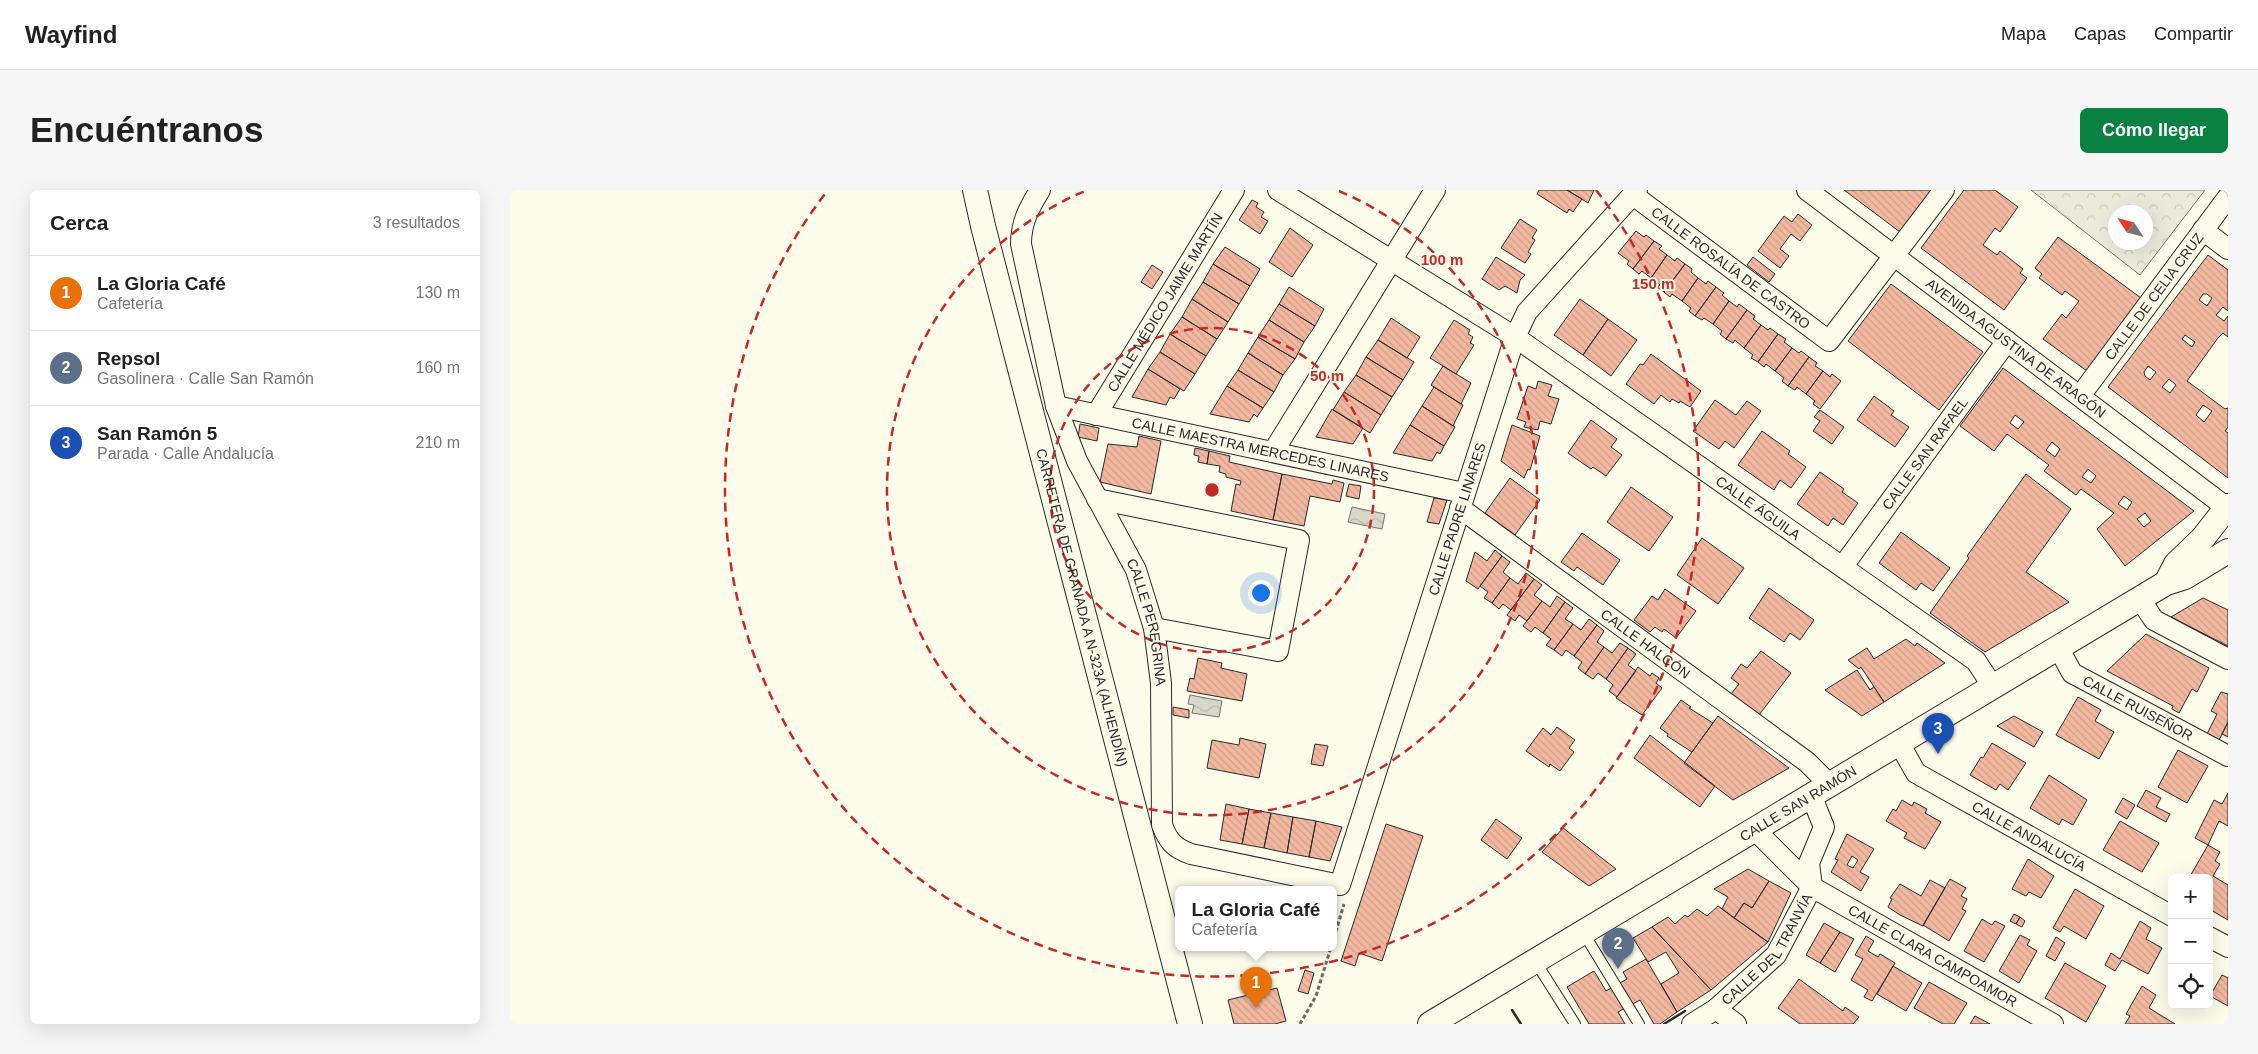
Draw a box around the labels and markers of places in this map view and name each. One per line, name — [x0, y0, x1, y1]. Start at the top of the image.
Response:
centre of rings — [1203, 481, 1221, 499]
pin: 3 — [1922, 713, 1954, 754]
pin: 2 — [1602, 928, 1634, 969]
pin: 1 — [1240, 967, 1272, 1008]

